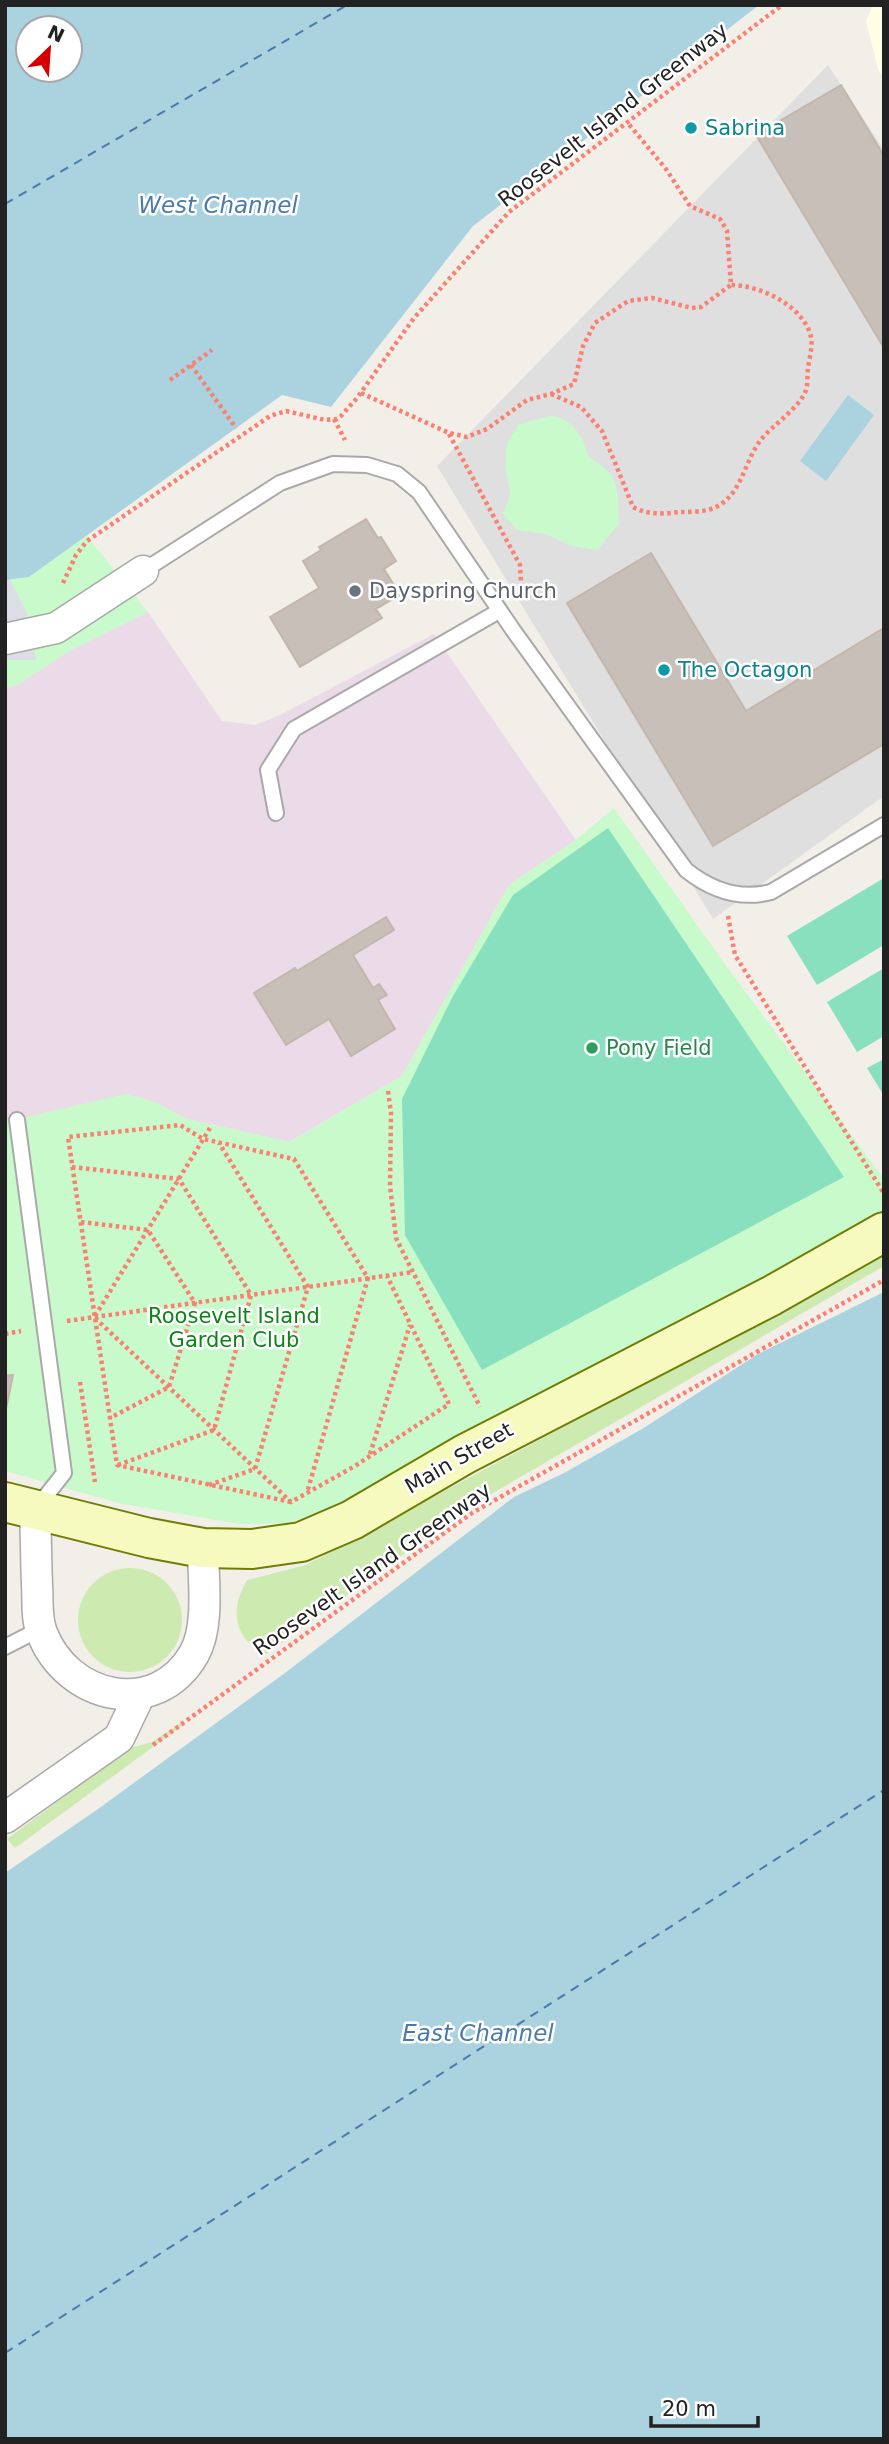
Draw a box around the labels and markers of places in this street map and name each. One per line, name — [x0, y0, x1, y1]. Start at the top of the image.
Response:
place label: Sabrina — [705, 116, 785, 140]
marker: Sabrina — [683, 120, 699, 136]
place label: Dayspring Church — [369, 579, 557, 603]
marker: Dayspring Church — [347, 583, 363, 599]
place label: The Octagon — [677, 658, 812, 682]
marker: The Octagon — [656, 662, 672, 678]
place label: Pony Field — [606, 1036, 712, 1060]
marker: Pony Field — [584, 1040, 600, 1056]

